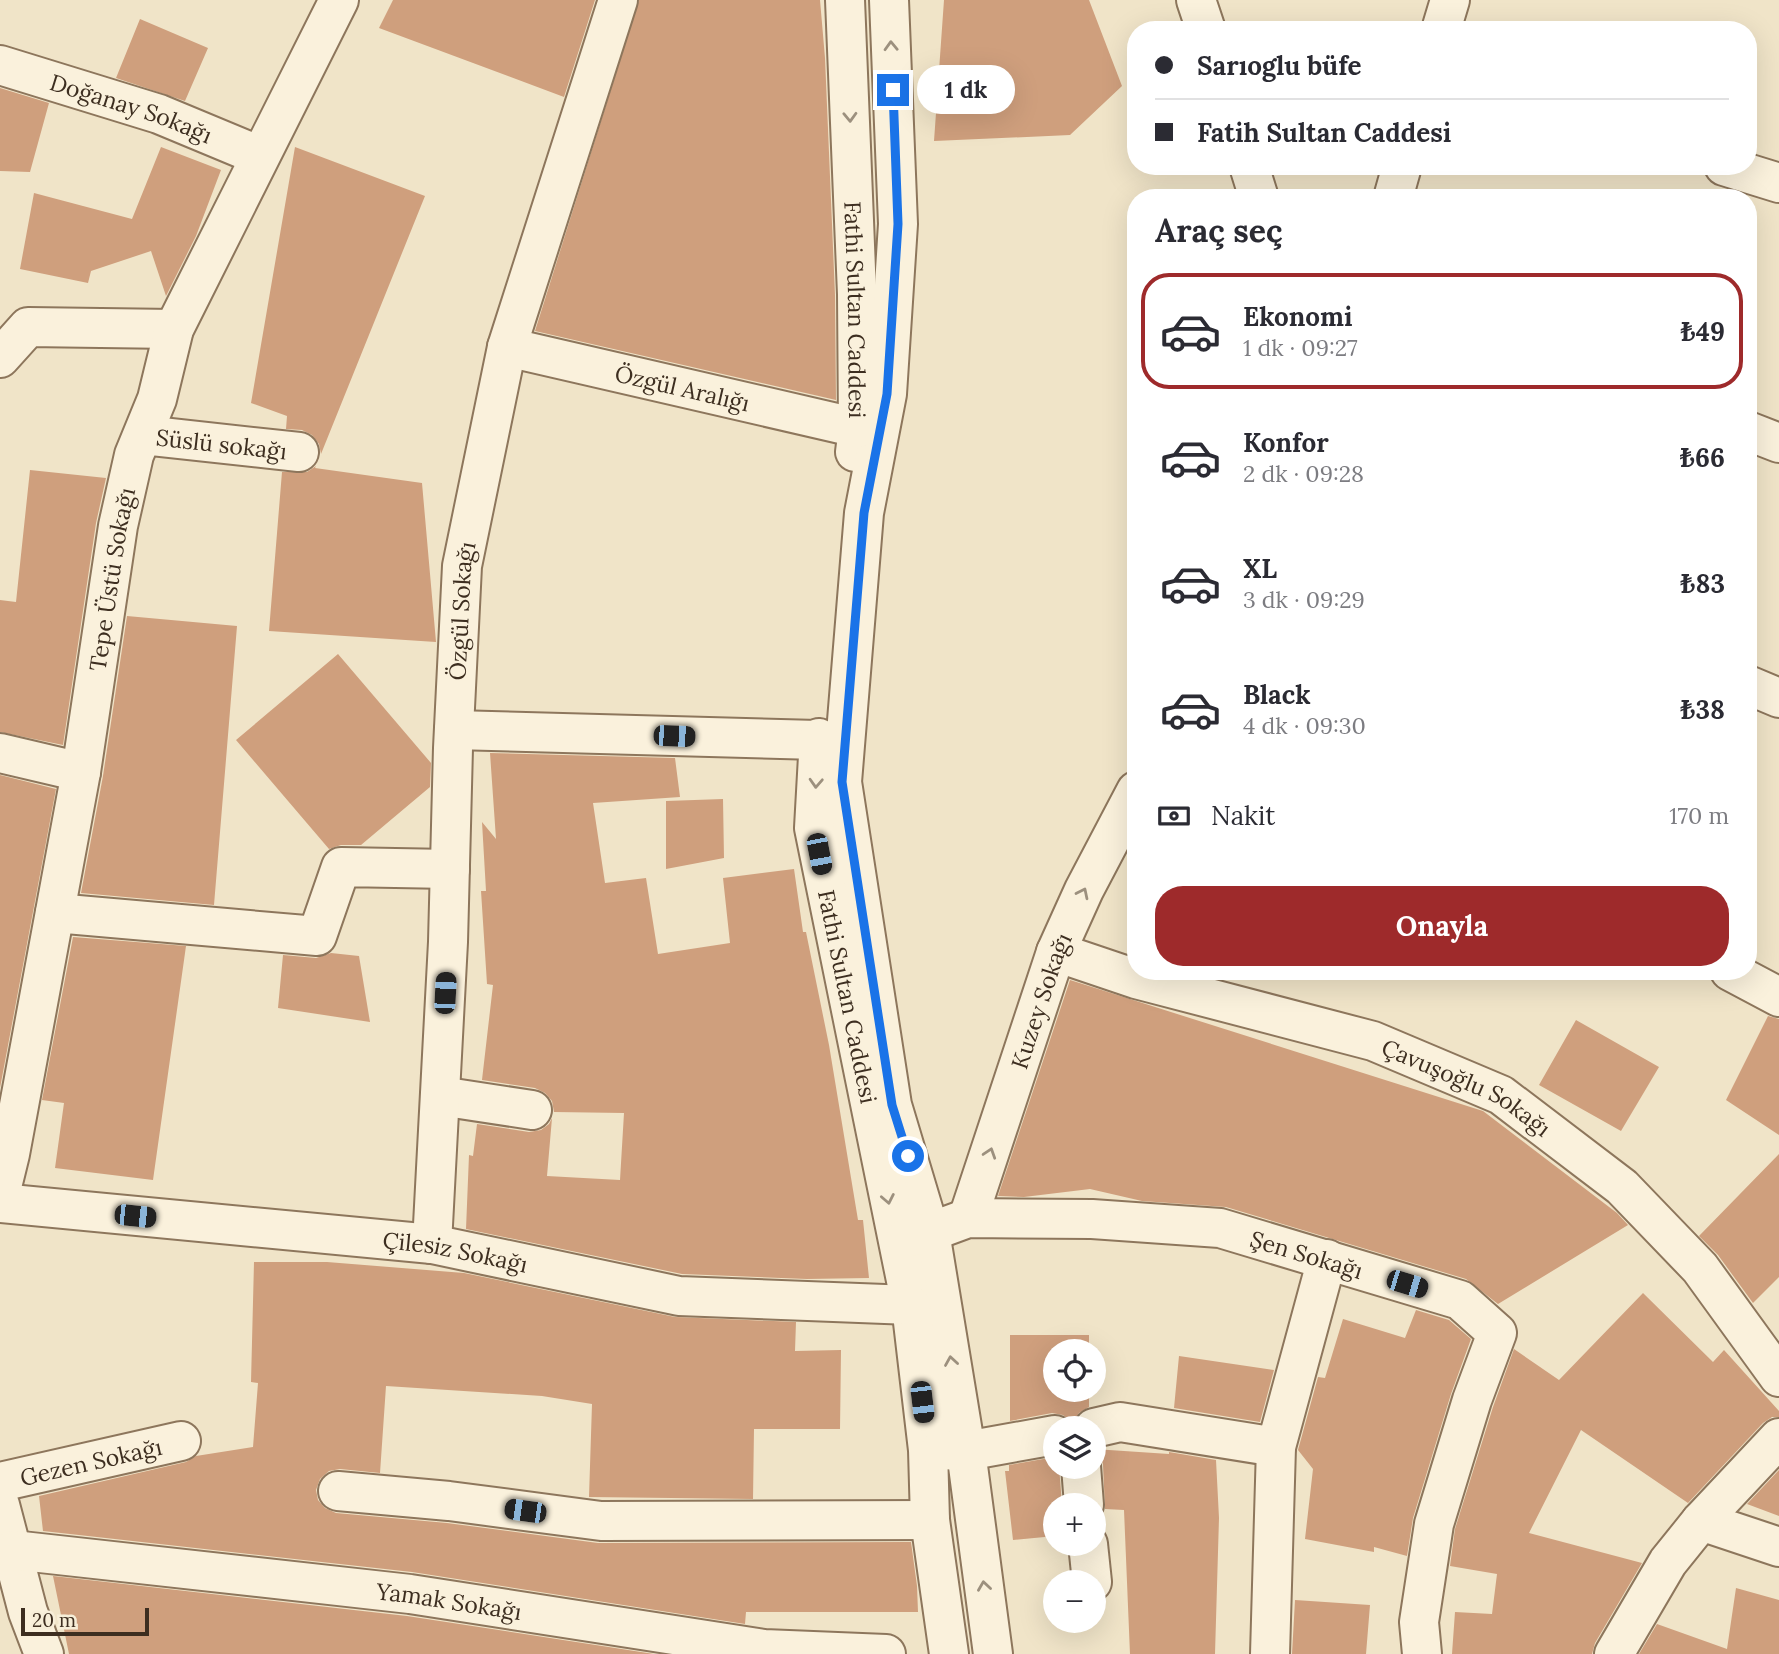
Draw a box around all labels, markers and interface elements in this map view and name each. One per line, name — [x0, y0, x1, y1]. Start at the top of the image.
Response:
one-way arrow — [883, 40, 899, 51]
text: Sarıoglu büfe — [1197, 49, 1362, 82]
callout: 1 dk — [917, 66, 1015, 114]
street label: Doğanay Sokağı — [47, 67, 217, 149]
route end — [877, 74, 909, 106]
text: 1 dk — [945, 75, 987, 104]
one-way arrow — [842, 112, 857, 123]
text: Fatih Sultan Caddesi — [1197, 116, 1451, 149]
street label: Fathi Sultan Caddesi — [839, 201, 872, 419]
text: Araç seç — [1155, 210, 1283, 251]
icon: car — [1159, 300, 1222, 363]
text: Ekonomi — [1243, 300, 1352, 333]
text: ₺49 — [1680, 315, 1725, 348]
text: 1 dk · 09:27 — [1243, 333, 1358, 362]
street label: Özgül Aralığı — [612, 358, 753, 417]
street label: Süslü sokağı — [155, 422, 288, 465]
icon: car — [1159, 426, 1222, 489]
text: Konfor — [1243, 426, 1329, 459]
text: ₺66 — [1680, 441, 1725, 474]
text: 2 dk · 09:28 — [1243, 459, 1364, 488]
street label: Tepe Üstü Sokağı — [82, 485, 141, 673]
street label: Özgül Sokağı — [442, 539, 481, 681]
icon: car — [1159, 552, 1222, 615]
text: XL — [1243, 552, 1277, 585]
text: ₺83 — [1680, 567, 1725, 600]
text: 3 dk · 09:29 — [1243, 585, 1365, 614]
icon: car — [1159, 678, 1222, 741]
text: Black — [1243, 678, 1311, 711]
text: ₺38 — [1680, 693, 1725, 726]
text: 4 dk · 09:30 — [1243, 711, 1366, 740]
car — [653, 725, 696, 747]
one-way arrow — [809, 778, 824, 789]
icon: cash — [1155, 797, 1193, 835]
text: Nakit — [1211, 799, 1275, 832]
text: 170 m — [1669, 801, 1729, 830]
car — [805, 831, 834, 877]
button: Onayla — [1155, 886, 1729, 966]
street label: Fathi Sultan Caddesi — [812, 887, 884, 1106]
one-way arrow — [1074, 888, 1088, 900]
street label: Kuzey Sokağı — [1004, 928, 1077, 1072]
car — [434, 971, 457, 1015]
street label: Çavuşoğlu Sokağı — [1378, 1032, 1557, 1142]
route start — [892, 1140, 924, 1172]
one-way arrow — [981, 1147, 996, 1159]
one-way arrow — [879, 1193, 894, 1205]
car — [114, 1203, 157, 1229]
street label: Şen Sokağı — [1247, 1223, 1366, 1285]
street label: Çilesiz Sokağı — [382, 1225, 530, 1278]
car — [1384, 1268, 1431, 1300]
map controls — [1043, 1339, 1106, 1633]
button: locate — [1043, 1339, 1106, 1402]
one-way arrow — [944, 1355, 959, 1367]
car — [910, 1380, 935, 1424]
button: layers — [1043, 1416, 1106, 1479]
street label: Gezen Sokağı — [17, 1431, 164, 1492]
button: + — [1043, 1493, 1106, 1556]
car — [503, 1498, 548, 1524]
button: − — [1043, 1570, 1106, 1633]
street label: Yamak Sokağı — [374, 1576, 524, 1626]
one-way arrow — [977, 1580, 992, 1592]
scale bar — [21, 1605, 149, 1637]
text: 20 m — [32, 1608, 76, 1632]

